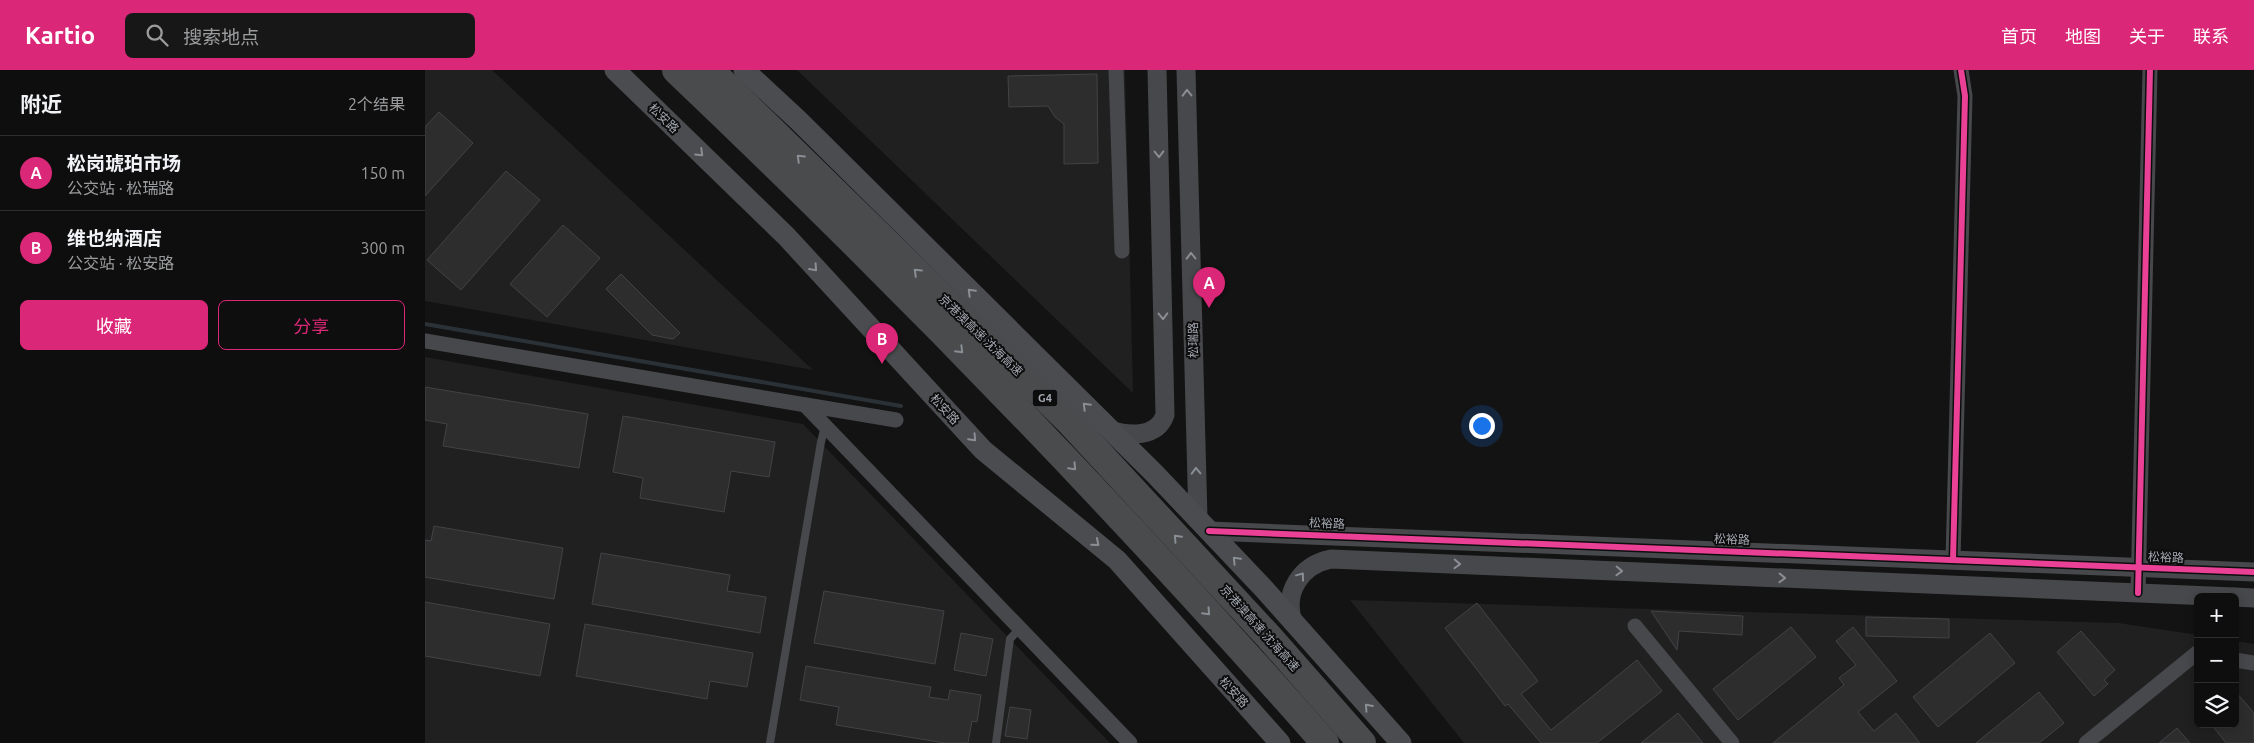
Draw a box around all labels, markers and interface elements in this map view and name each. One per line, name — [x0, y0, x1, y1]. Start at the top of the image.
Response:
search box — [125, 13, 475, 58]
icon: search — [143, 21, 171, 49]
text: Kartio — [25, 22, 95, 49]
text: 搜索地点 — [183, 26, 259, 48]
text: 首页 — [2001, 26, 2037, 46]
text: 地图 — [2065, 26, 2101, 46]
text: 关于 — [2129, 26, 2165, 46]
text: 联系 — [2193, 26, 2229, 46]
one-way arrow — [1182, 89, 1192, 97]
text: 附近 — [20, 92, 62, 116]
text: 2个结果 — [348, 95, 405, 113]
street label: 松安路 — [647, 101, 681, 135]
one-way arrow — [694, 147, 703, 156]
one-way arrow — [1154, 150, 1165, 158]
text: 松岗琥珀市场 — [67, 152, 181, 174]
one-way arrow — [797, 155, 806, 164]
text: A — [30, 164, 42, 182]
text: 150 m — [360, 164, 405, 182]
text: 公交站 · 松瑞路 — [67, 179, 174, 197]
text: 维也纳酒店 — [67, 227, 162, 249]
text: B — [31, 239, 41, 257]
text: 300 m — [360, 239, 405, 257]
one-way arrow — [1186, 251, 1196, 259]
text: 公交站 · 松安路 — [67, 254, 174, 272]
one-way arrow — [809, 262, 818, 271]
pin: A — [1193, 267, 1225, 308]
one-way arrow — [913, 269, 922, 278]
one-way arrow — [967, 288, 976, 297]
street label: 京港澳高速 沈海高速 — [937, 292, 1025, 378]
button: 收藏 — [20, 300, 208, 350]
button: 分享 — [218, 300, 405, 350]
one-way arrow — [1158, 312, 1168, 320]
street label: 松瑞路 — [1186, 322, 1200, 358]
pin: B — [866, 323, 898, 364]
one-way arrow — [954, 344, 963, 353]
road number: G4 — [1033, 389, 1057, 406]
street label: 松安路 — [928, 391, 962, 427]
one-way arrow — [1083, 403, 1092, 412]
your location — [1469, 413, 1495, 439]
one-way arrow — [967, 433, 976, 442]
one-way arrow — [1067, 462, 1076, 471]
one-way arrow — [1191, 466, 1201, 474]
street label: 松裕路 — [1309, 516, 1345, 530]
street label: 松裕路 — [1714, 532, 1750, 546]
one-way arrow — [1174, 534, 1183, 543]
one-way arrow — [1091, 538, 1100, 547]
street label: 松裕路 — [2148, 550, 2184, 564]
one-way arrow — [1233, 557, 1242, 566]
one-way arrow — [1454, 559, 1461, 569]
one-way arrow — [1616, 565, 1624, 576]
one-way arrow — [1778, 572, 1786, 583]
one-way arrow — [1295, 573, 1303, 582]
street label: 京港澳高速 沈海高速 — [1218, 582, 1302, 674]
map controls — [2194, 593, 2239, 728]
button: + — [2194, 593, 2239, 638]
one-way arrow — [1202, 606, 1211, 615]
button: − — [2194, 638, 2239, 683]
street label: 松安路 — [1217, 674, 1251, 710]
button: layers — [2194, 683, 2239, 728]
one-way arrow — [1365, 703, 1374, 712]

